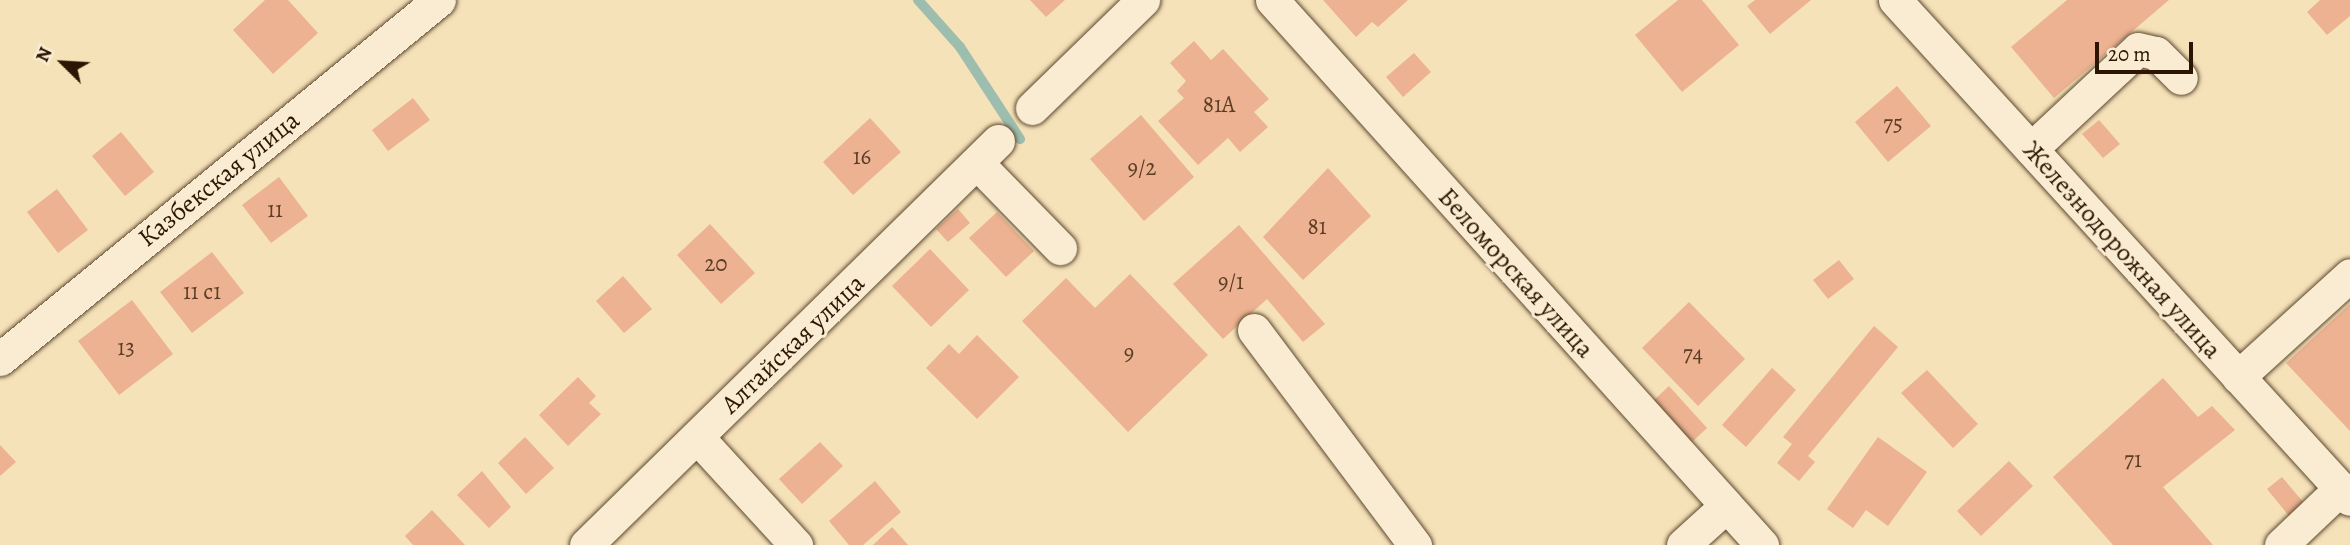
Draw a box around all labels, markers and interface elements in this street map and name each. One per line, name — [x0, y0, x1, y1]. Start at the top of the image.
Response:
north arrow — [28, 28, 98, 98]
scale bar — [2098, 28, 2196, 72]
text: 20 m — [2108, 40, 2151, 68]
text: N — [29, 43, 59, 66]
house number: 81А — [1203, 91, 1235, 119]
street label: Казбекская улица — [132, 104, 306, 254]
house number: 75 — [1883, 110, 1903, 138]
street label: Железнодорожная улица — [2016, 135, 2228, 365]
house number: 16 — [853, 143, 871, 171]
house number: 9/2 — [1128, 154, 1156, 182]
street label: Беломорская улица — [1431, 182, 1601, 364]
house number: 11 — [267, 196, 283, 224]
house number: 81 — [1307, 213, 1327, 241]
house number: 20 — [704, 250, 728, 278]
street label: Алтайская улица — [715, 268, 871, 420]
house number: 9/1 — [1218, 268, 1244, 296]
house number: 11 с1 — [183, 278, 221, 306]
house number: 13 — [117, 334, 135, 362]
house number: 9 — [1124, 339, 1134, 367]
house number: 74 — [1683, 340, 1703, 368]
house number: 71 — [2124, 446, 2142, 474]

